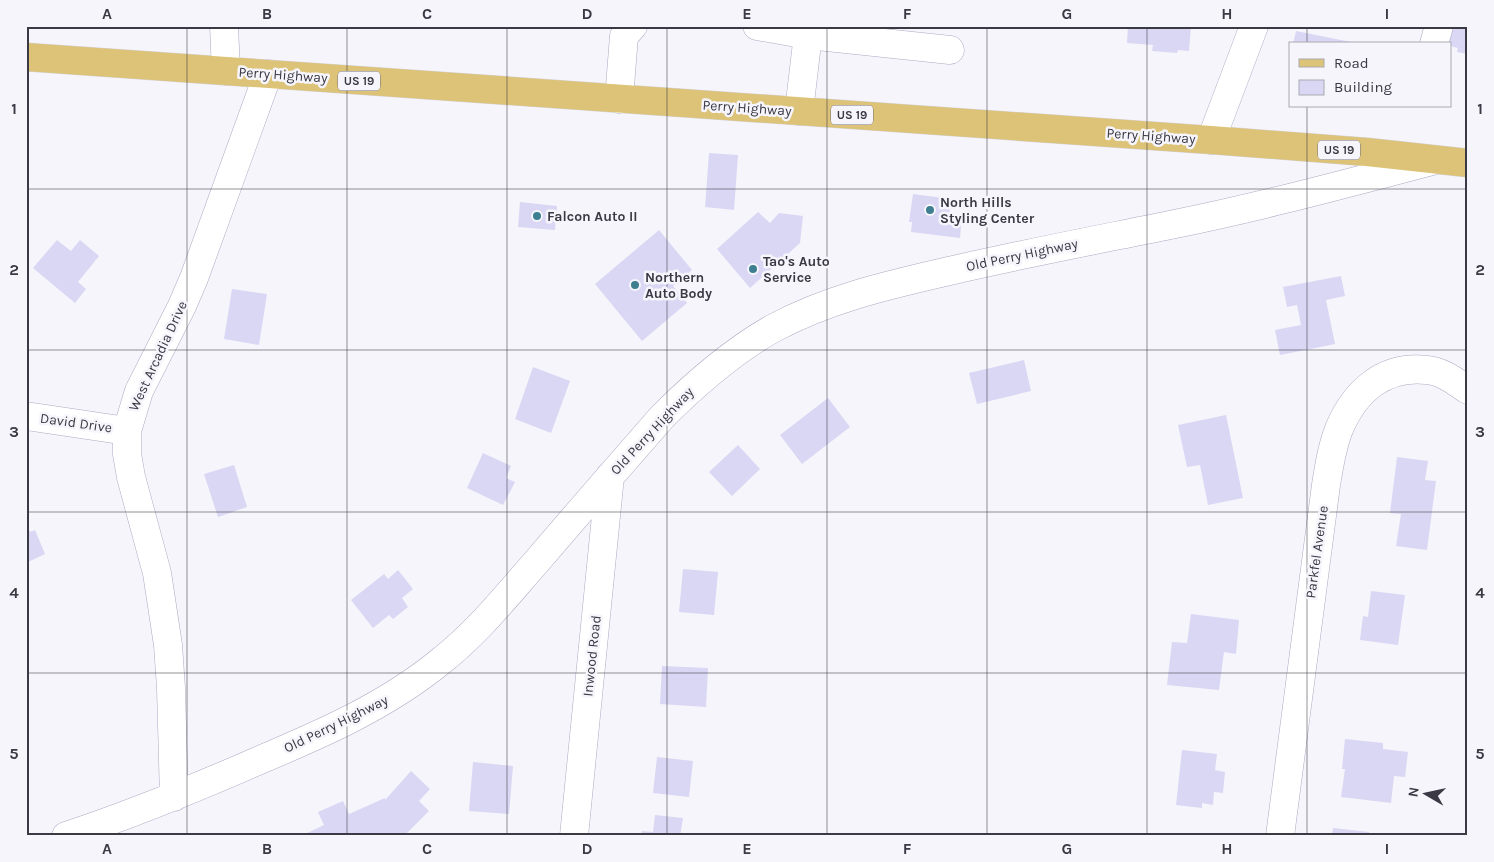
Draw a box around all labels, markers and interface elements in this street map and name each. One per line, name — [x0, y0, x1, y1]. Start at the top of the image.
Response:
text: A — [102, 4, 112, 23]
text: B — [262, 4, 272, 23]
text: C — [422, 4, 432, 23]
text: D — [582, 4, 593, 23]
text: E — [742, 4, 752, 23]
text: F — [903, 4, 912, 23]
text: G — [1062, 4, 1072, 23]
text: H — [1221, 4, 1233, 23]
text: I — [1385, 4, 1389, 23]
legend — [1289, 42, 1452, 108]
text: Road — [1334, 54, 1369, 72]
street label: Perry Highway — [238, 63, 329, 87]
road number: US 19 — [338, 72, 380, 90]
text: Building — [1334, 78, 1392, 96]
street label: Perry Highway — [702, 96, 793, 120]
text: 1 — [11, 99, 17, 118]
text: 1 — [1477, 99, 1483, 118]
road number: US 19 — [831, 106, 873, 124]
street label: Perry Highway — [1106, 124, 1197, 148]
road number: US 19 — [1318, 140, 1360, 160]
place label: North Hills Styling Center — [940, 194, 1035, 227]
marker: North Hills Styling Center — [924, 204, 936, 216]
place label: Falcon Auto II — [547, 208, 637, 225]
marker: Falcon Auto II — [531, 210, 543, 222]
street label: Old Perry Highway — [965, 235, 1080, 275]
place label: Tao's Auto Service — [763, 253, 830, 286]
text: 2 — [9, 260, 19, 279]
text: 2 — [1475, 260, 1485, 279]
marker: Tao's Auto Service — [747, 263, 759, 275]
place label: Northern Auto Body — [645, 269, 712, 302]
marker: Northern Auto Body — [629, 279, 641, 291]
street label: West Arcadia Drive — [125, 298, 191, 414]
street label: Old Perry Highway — [607, 383, 697, 478]
street label: David Drive — [39, 410, 113, 436]
text: 3 — [9, 422, 19, 441]
text: 3 — [1475, 422, 1485, 441]
street label: Parkfel Avenue — [1302, 505, 1332, 599]
text: 4 — [9, 583, 19, 602]
text: 4 — [1475, 583, 1485, 602]
street label: Inwood Road — [579, 614, 605, 698]
street label: Old Perry Highway — [281, 691, 391, 757]
text: 5 — [9, 744, 19, 763]
text: 5 — [1475, 744, 1485, 763]
north arrow — [1402, 770, 1452, 820]
text: N — [1404, 786, 1423, 798]
text: A — [102, 839, 112, 858]
text: B — [262, 839, 272, 858]
text: C — [422, 839, 432, 858]
text: D — [582, 839, 593, 858]
text: E — [742, 839, 752, 858]
text: F — [903, 839, 912, 858]
text: G — [1062, 839, 1072, 858]
text: H — [1221, 839, 1233, 858]
text: I — [1385, 839, 1389, 858]

